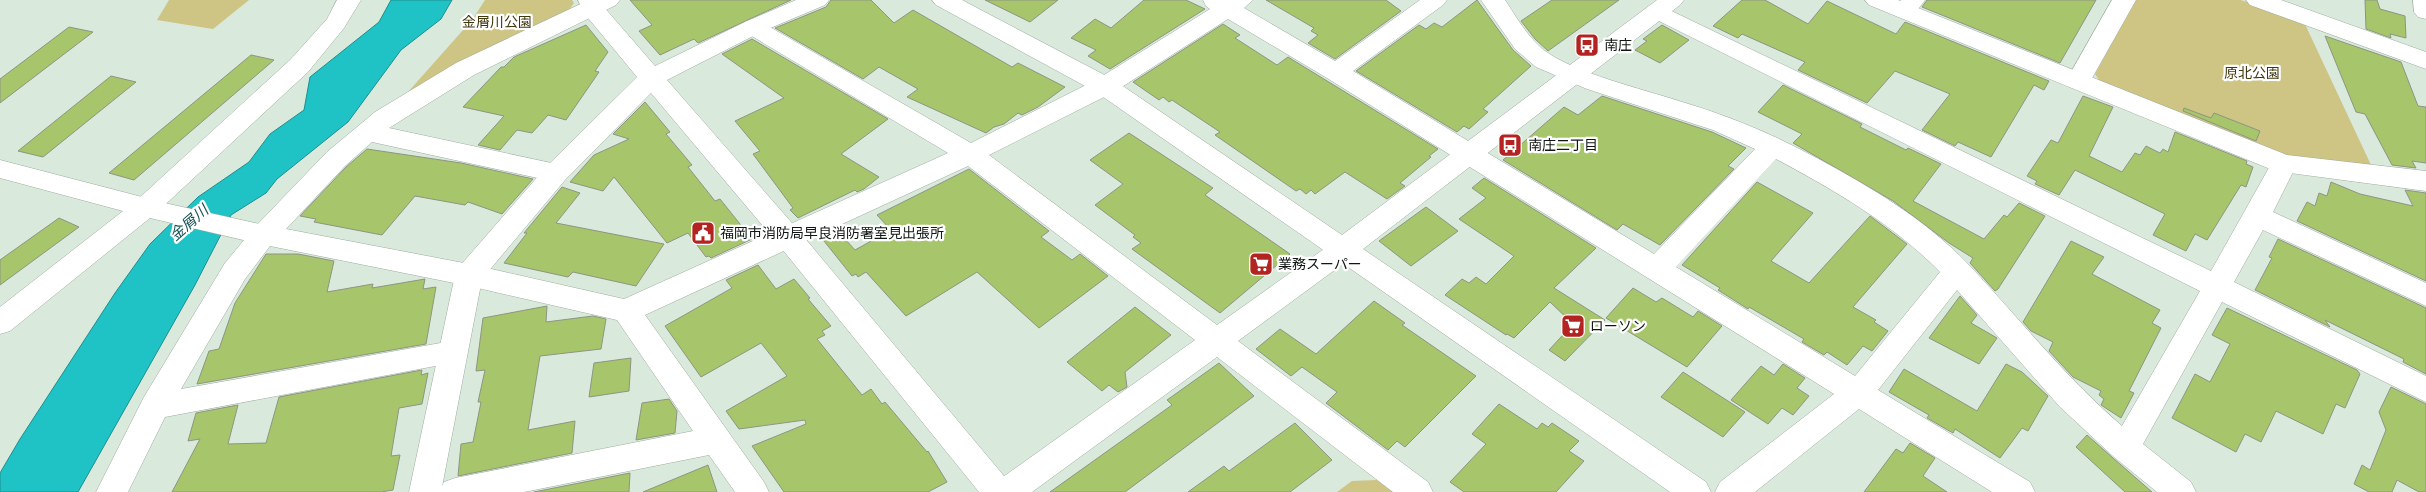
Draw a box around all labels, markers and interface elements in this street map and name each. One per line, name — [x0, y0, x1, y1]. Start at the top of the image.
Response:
park label: 金屑川公園 — [462, 13, 532, 31]
bus stop icon: 南庄 — [1574, 32, 1600, 58]
place label: 南庄 — [1604, 36, 1632, 54]
park label: 原北公園 — [2224, 64, 2280, 82]
bus stop icon: 南庄二丁目 — [1497, 132, 1523, 158]
place label: 南庄二丁目 — [1528, 136, 1598, 154]
water label: 金屑川 — [165, 199, 213, 245]
public building icon: 福岡市消防局早良消防署室見出張所 — [690, 220, 716, 246]
place label: 福岡市消防局早良消防署室見出張所 — [720, 224, 944, 242]
supermarket icon: 業務スーパー — [1248, 251, 1274, 277]
place label: 業務スーパー — [1278, 255, 1362, 273]
supermarket icon: ローソン — [1560, 313, 1586, 339]
place label: ローソン — [1590, 317, 1646, 335]

